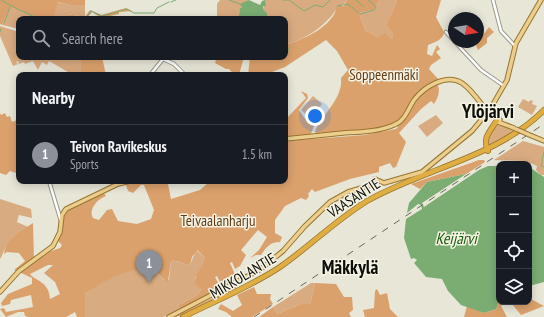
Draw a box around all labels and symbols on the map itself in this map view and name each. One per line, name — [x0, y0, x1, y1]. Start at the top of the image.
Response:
north arrow — [448, 12, 484, 48]
park label: Soppeenmäki — [349, 65, 419, 84]
district label: Ylöjärvi — [461, 99, 514, 123]
your location — [305, 106, 325, 126]
street label: VAASANTIE — [323, 174, 384, 222]
park label: Teivaalanharju — [181, 211, 255, 230]
water label: Keijärvi — [435, 228, 479, 248]
street label: MIKKOLANTIE — [206, 248, 279, 303]
pin: 1 — [136, 250, 162, 283]
district label: Mäkkylä — [322, 255, 378, 279]

